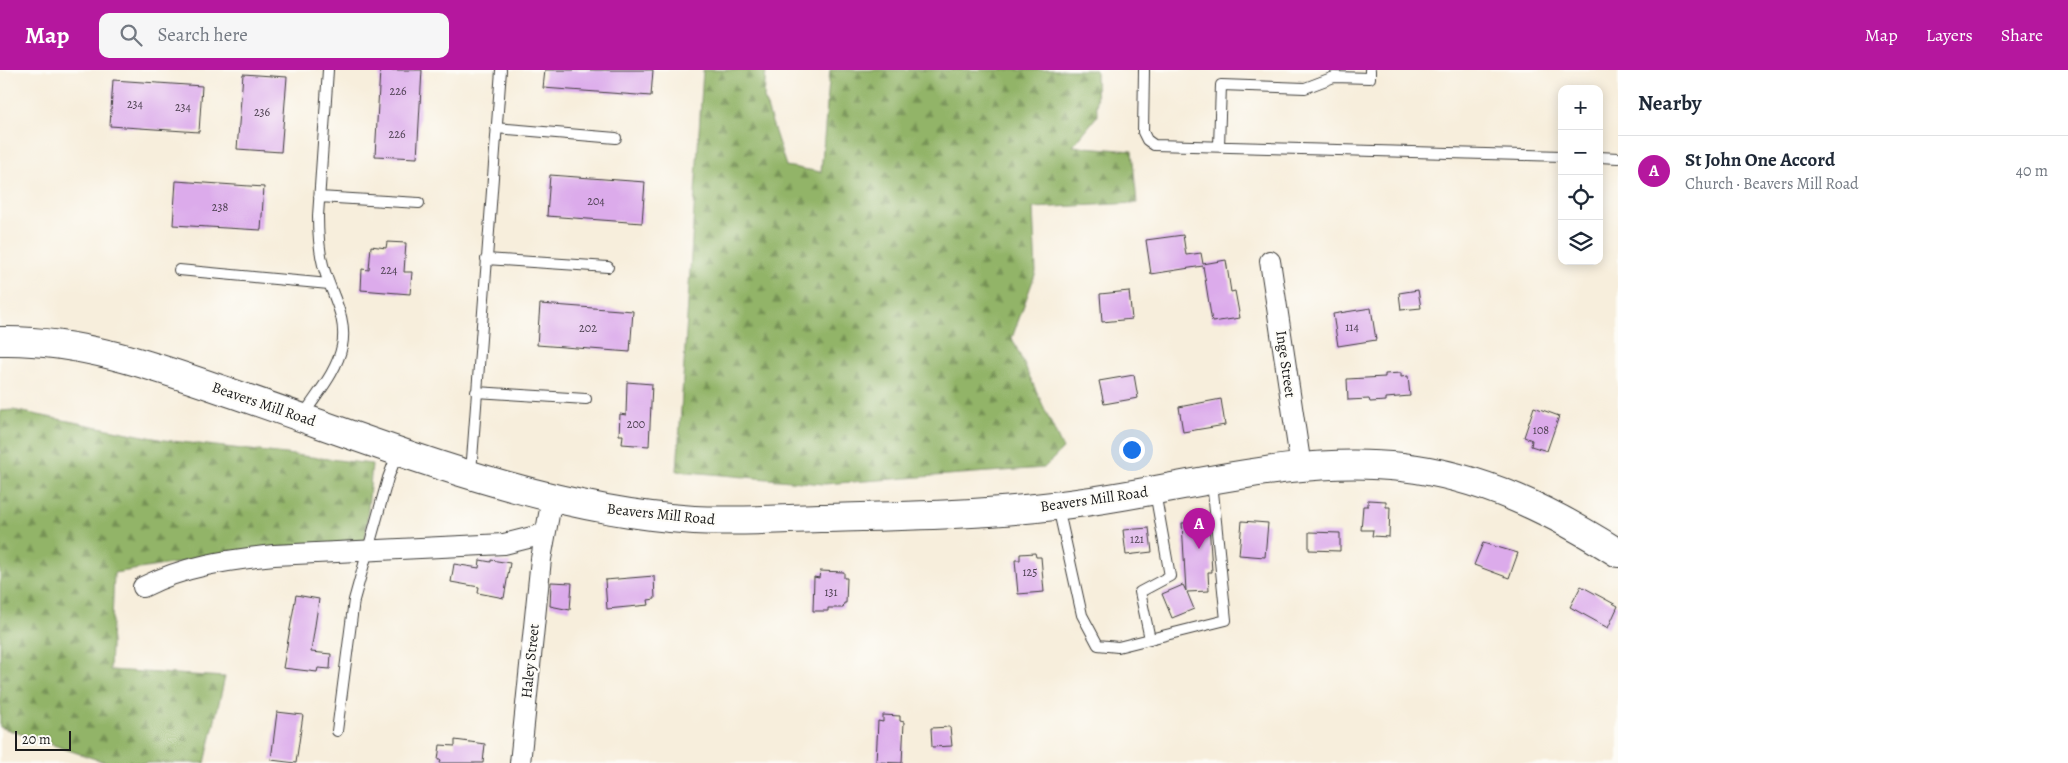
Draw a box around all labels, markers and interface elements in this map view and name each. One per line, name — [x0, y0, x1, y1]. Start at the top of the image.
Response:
search box — [99, 13, 449, 58]
text: Map — [25, 19, 69, 51]
icon: search — [117, 21, 145, 49]
text: Search here — [157, 22, 248, 48]
text: Map — [1865, 23, 1898, 47]
text: Layers — [1926, 23, 1973, 47]
text: Share — [2001, 23, 2043, 47]
house number: 226 — [390, 83, 407, 99]
map controls — [1558, 85, 1603, 265]
button: + — [1558, 85, 1603, 130]
text: Nearby — [1638, 89, 1701, 117]
house number: 234 — [127, 96, 144, 112]
house number: 234 — [175, 99, 192, 115]
house number: 236 — [254, 104, 271, 120]
house number: 226 — [389, 126, 406, 142]
button: − — [1558, 130, 1603, 175]
text: St John One Accord — [1685, 147, 1835, 173]
text: A — [1649, 160, 1659, 182]
text: 40 m — [2016, 160, 2048, 182]
text: Church · Beavers Mill Road — [1685, 173, 1859, 195]
button: locate — [1558, 175, 1603, 220]
house number: 204 — [587, 193, 605, 209]
house number: 238 — [212, 199, 228, 215]
button: layers — [1558, 220, 1603, 265]
house number: 224 — [381, 262, 398, 278]
house number: 114 — [1345, 319, 1359, 335]
house number: 202 — [579, 320, 597, 336]
street label: Inge Street — [1271, 329, 1301, 399]
street label: Beavers Mill Road — [209, 377, 319, 431]
house number: 200 — [627, 416, 645, 432]
house number: 108 — [1533, 422, 1549, 438]
your location — [1119, 437, 1145, 463]
street label: Beavers Mill Road — [1039, 481, 1150, 516]
street label: Beavers Mill Road — [606, 498, 717, 530]
pin: A — [1183, 508, 1215, 549]
house number: 121 — [1130, 531, 1144, 547]
house number: 125 — [1023, 564, 1037, 580]
house number: 131 — [824, 584, 838, 600]
street label: Haley Street — [516, 623, 544, 699]
scale bar — [15, 728, 71, 751]
text: 20 m — [22, 730, 51, 749]

